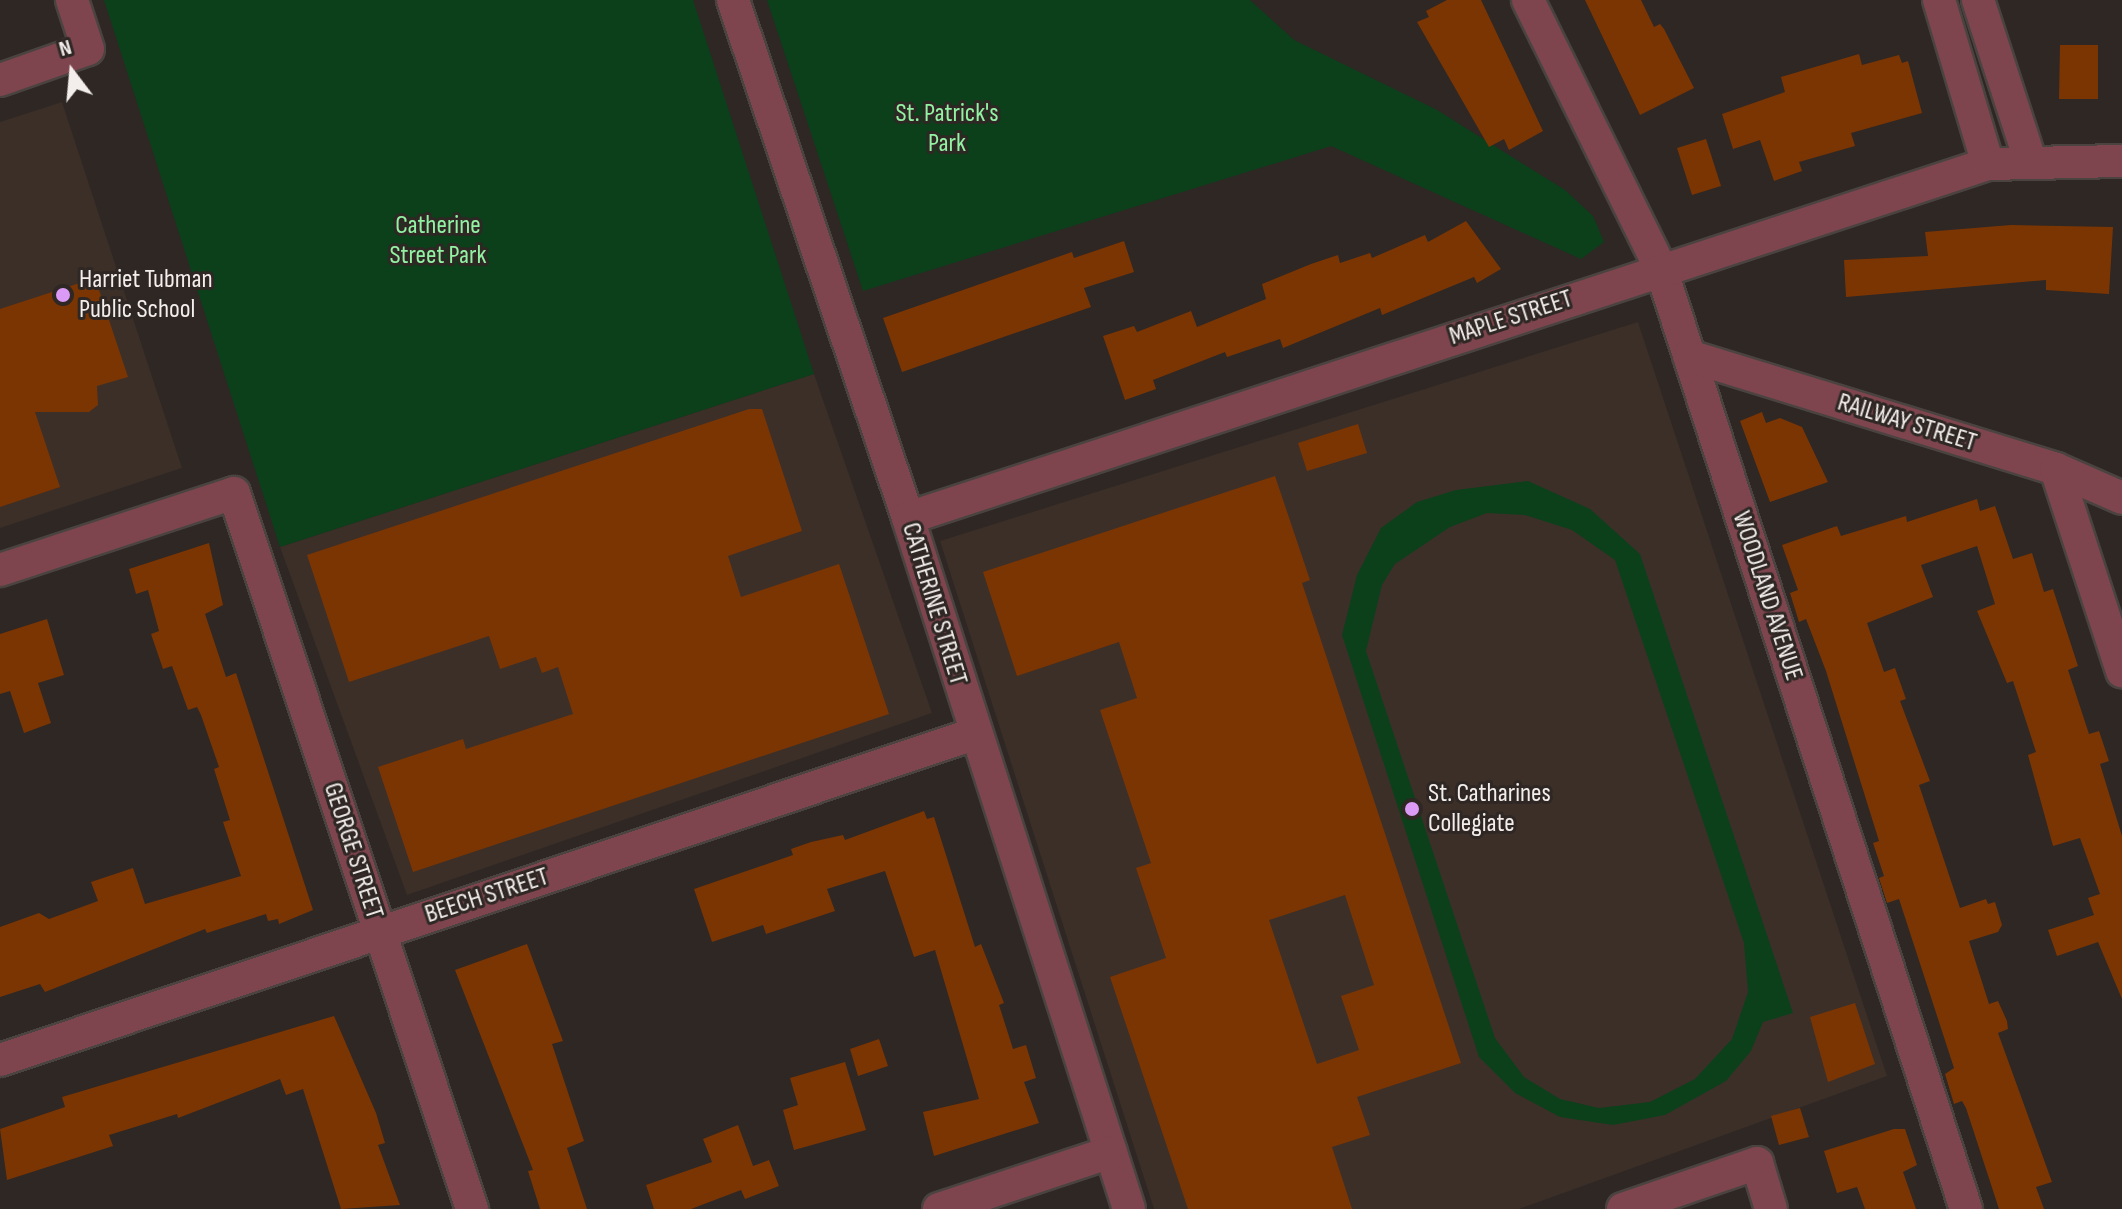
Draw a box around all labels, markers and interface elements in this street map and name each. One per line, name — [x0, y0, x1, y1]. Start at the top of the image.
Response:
north arrow — [32, 32, 112, 112]
text: N — [56, 34, 75, 63]
park label: St. Patrick's Park — [895, 98, 999, 160]
park label: Catherine Street Park — [389, 210, 487, 272]
place label: Harriet Tubman Public School — [79, 264, 213, 326]
street label: MAPLE STREET — [1446, 283, 1576, 353]
marker: Harriet Tubman Public School — [54, 286, 72, 304]
street label: RAILWAY STREET — [1834, 387, 1980, 459]
street label: WOODLAND AVENUE — [1725, 507, 1809, 685]
street label: CATHERINE STREET — [895, 519, 973, 689]
place label: St. Catharines Collegiate — [1428, 778, 1551, 840]
street label: GEORGE STREET — [316, 779, 390, 923]
marker: St. Catharines Collegiate — [1403, 800, 1421, 818]
street label: BEECH STREET — [421, 861, 553, 931]

